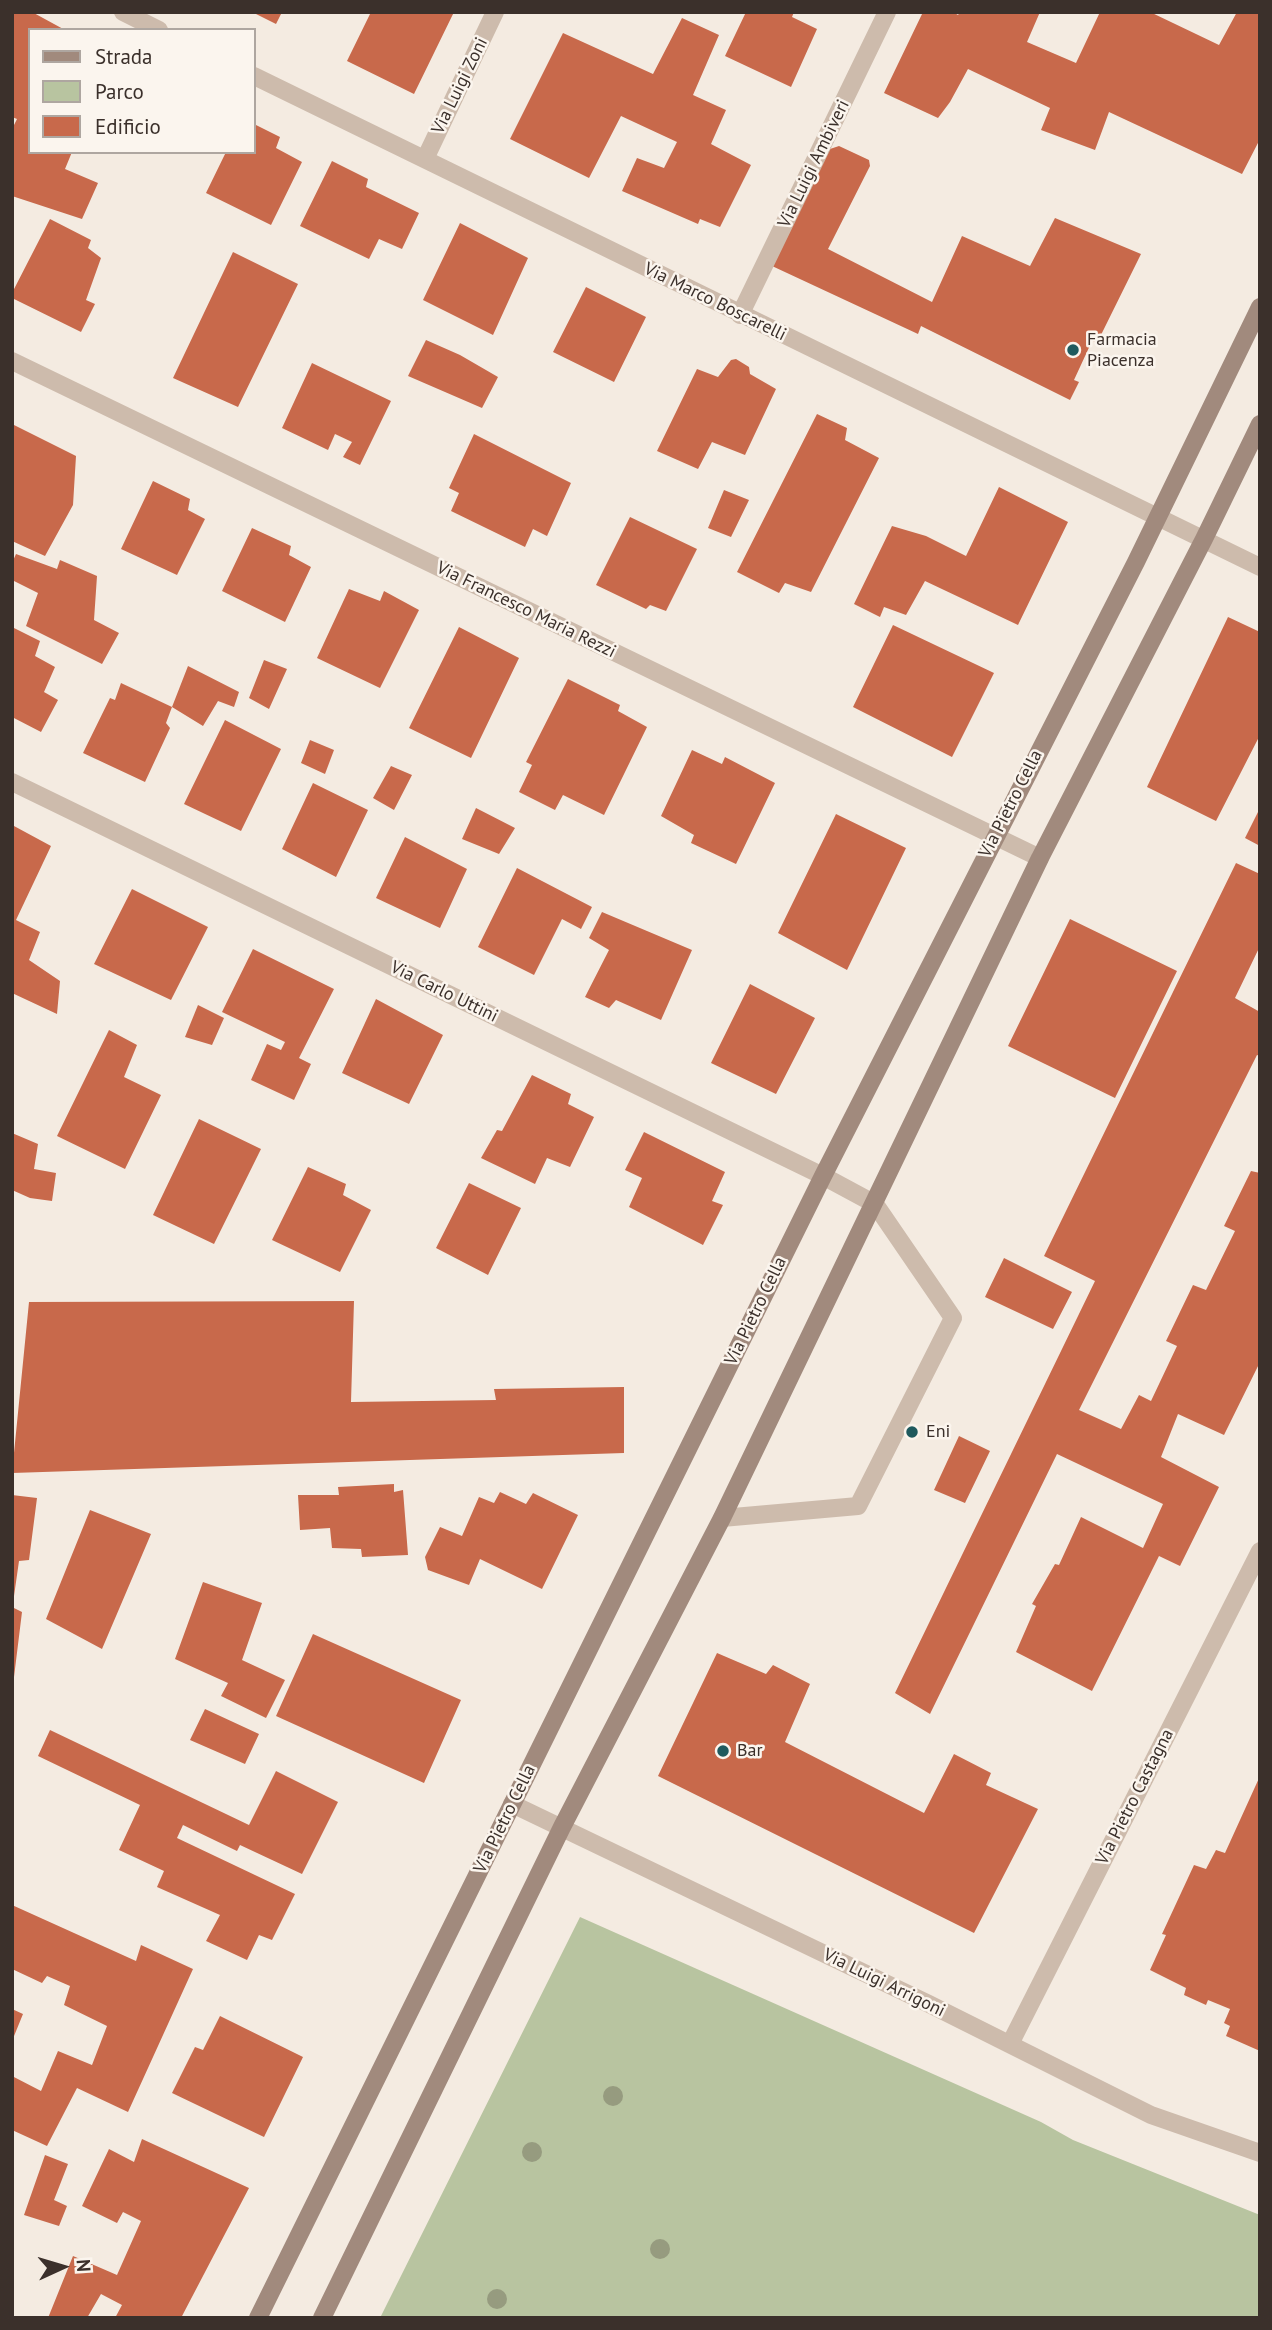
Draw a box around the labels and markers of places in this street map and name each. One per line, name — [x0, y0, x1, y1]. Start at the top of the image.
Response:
place label: Farmacia Piacenza — [1087, 329, 1157, 372]
marker: Farmacia Piacenza — [1065, 342, 1081, 358]
place label: Eni — [926, 1421, 950, 1443]
marker: Eni — [904, 1424, 920, 1440]
place label: Bar — [737, 1740, 763, 1762]
marker: Bar — [715, 1743, 731, 1759]

